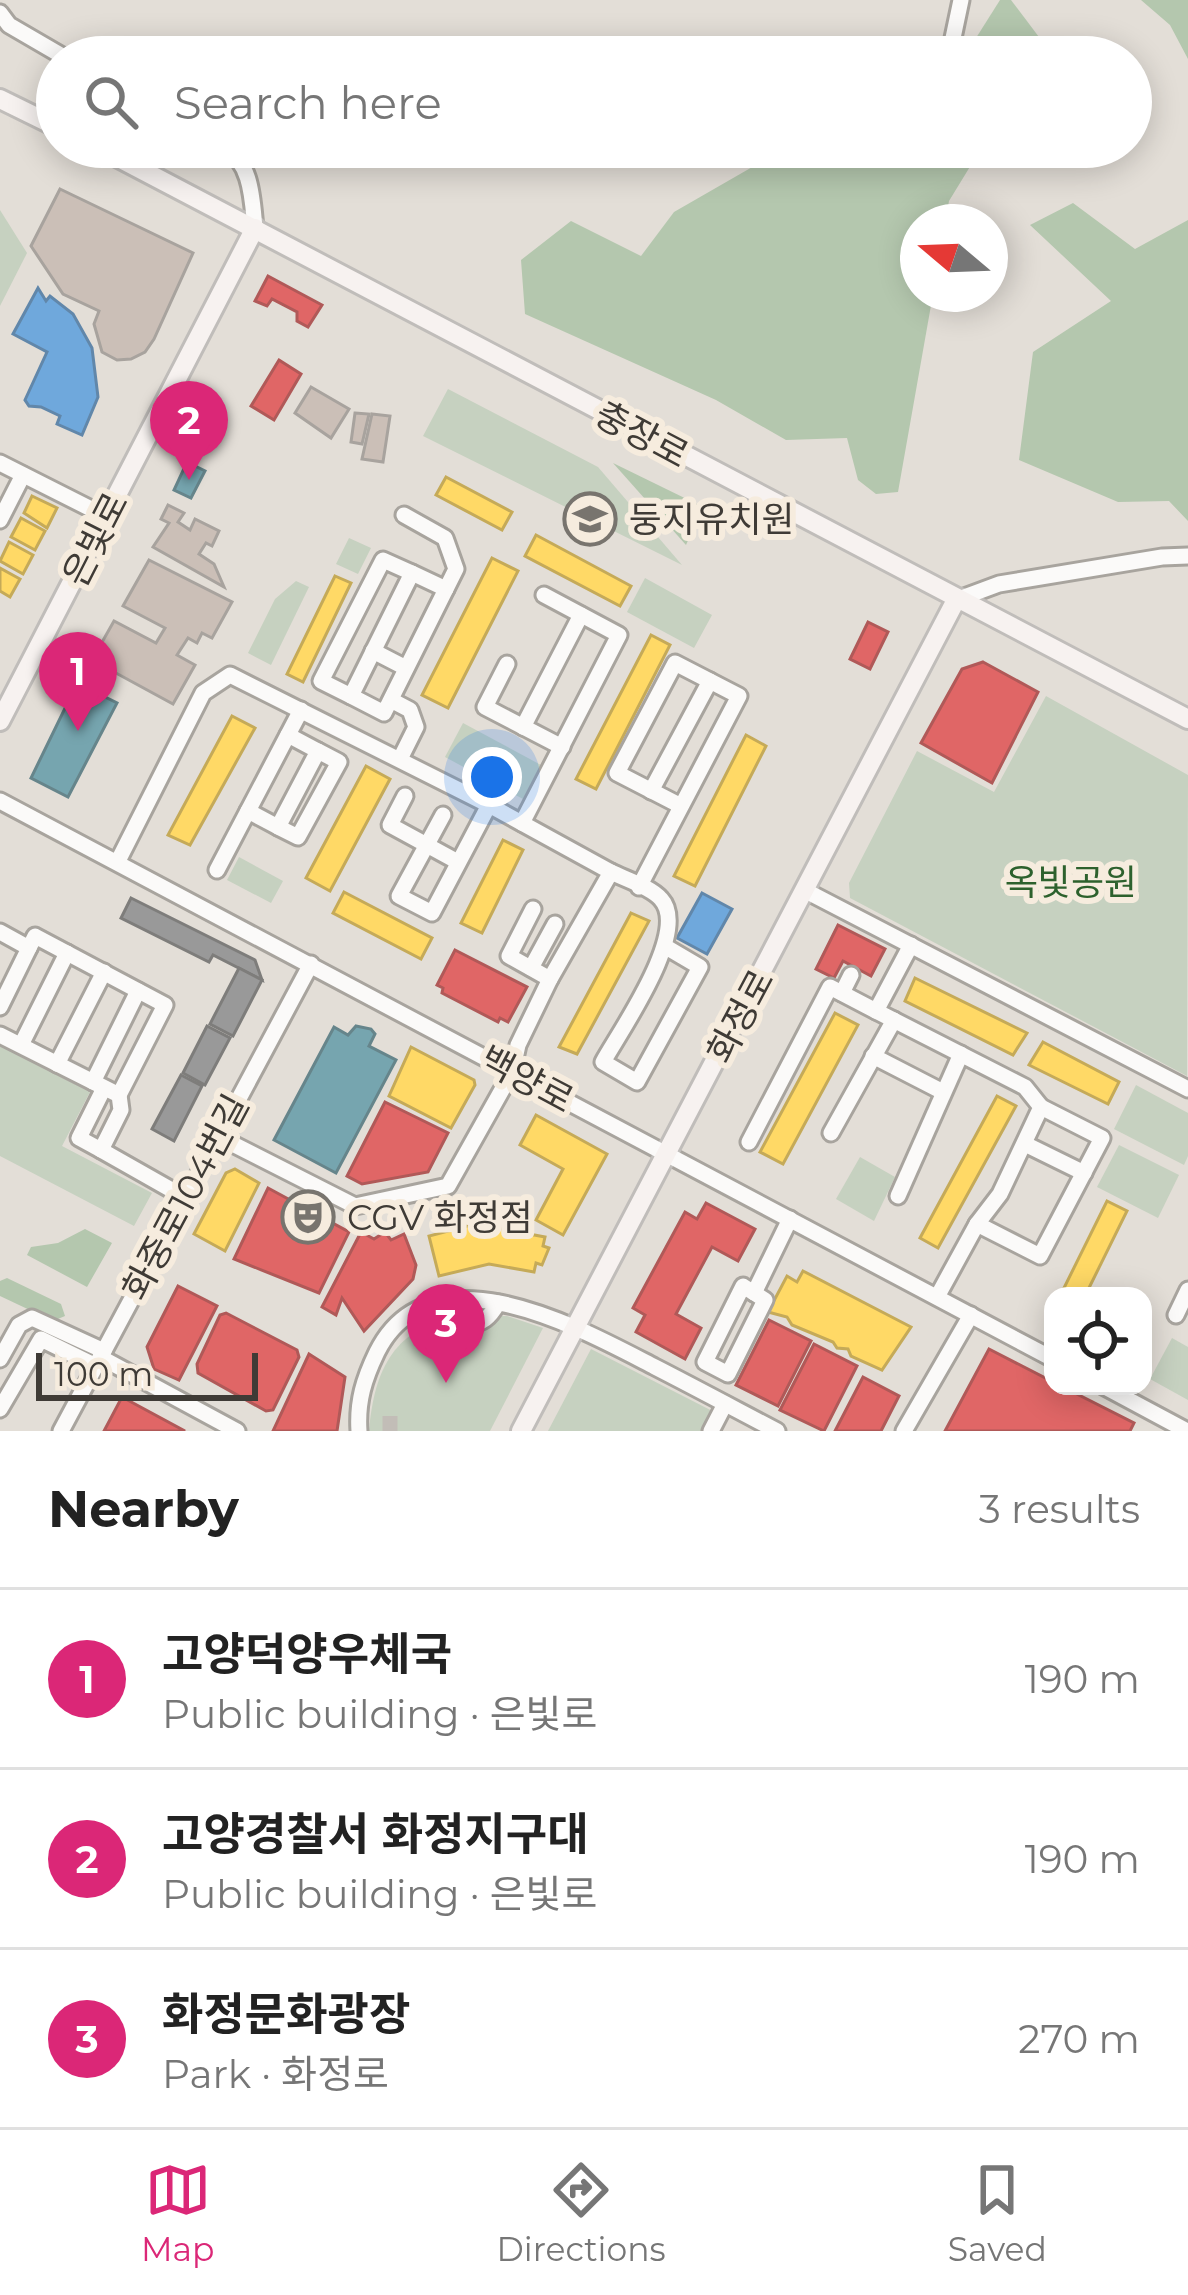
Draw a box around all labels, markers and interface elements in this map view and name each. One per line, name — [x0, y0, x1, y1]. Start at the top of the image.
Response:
search box — [36, 36, 1152, 168]
icon: search — [78, 69, 144, 135]
text: Search here — [174, 75, 442, 130]
north arrow — [900, 204, 1008, 312]
pin: 2 — [150, 381, 228, 480]
street label: 충장로 — [588, 391, 696, 477]
street label: 은빛로 — [53, 485, 137, 593]
school or university icon: 둥지유치원 — [562, 491, 618, 547]
place label: 둥지유치원 — [629, 497, 795, 541]
pin: 1 — [39, 632, 117, 731]
your location — [462, 747, 522, 807]
park label: 옥빛공원 — [1005, 860, 1137, 904]
street label: 화정로 — [697, 962, 783, 1070]
street label: 백양로 — [473, 1036, 581, 1122]
street label: 화중로104번길 — [112, 1087, 258, 1307]
theatre icon: CGV 화정점 — [280, 1189, 336, 1245]
place label: CGV 화정점 — [347, 1195, 533, 1239]
pin: 3 — [407, 1284, 485, 1383]
map controls — [1044, 1287, 1152, 1395]
button: locate — [1044, 1287, 1152, 1395]
scale bar — [36, 1347, 258, 1400]
text: 100 m — [54, 1354, 153, 1394]
text: Nearby — [48, 1478, 239, 1540]
text: 3 results — [979, 1485, 1140, 1533]
text: 고양덕양우체국 — [162, 1626, 452, 1681]
text: 1 — [79, 1655, 95, 1703]
text: 190 m — [1025, 1655, 1140, 1703]
text: Public building · 은빛로 — [162, 1690, 597, 1738]
text: 고양경찰서 화정지구대 — [162, 1806, 589, 1861]
text: 2 — [75, 1835, 99, 1883]
text: 190 m — [1025, 1835, 1140, 1883]
text: Public building · 은빛로 — [162, 1870, 597, 1918]
text: 화정문화광장 — [162, 1986, 410, 2041]
text: 3 — [75, 2015, 99, 2063]
text: 270 m — [1018, 2015, 1140, 2063]
text: Park · 화정로 — [162, 2050, 389, 2098]
tab: Map — [141, 2157, 214, 2269]
tab: Directions — [497, 2157, 666, 2269]
tab: Saved — [948, 2157, 1047, 2269]

